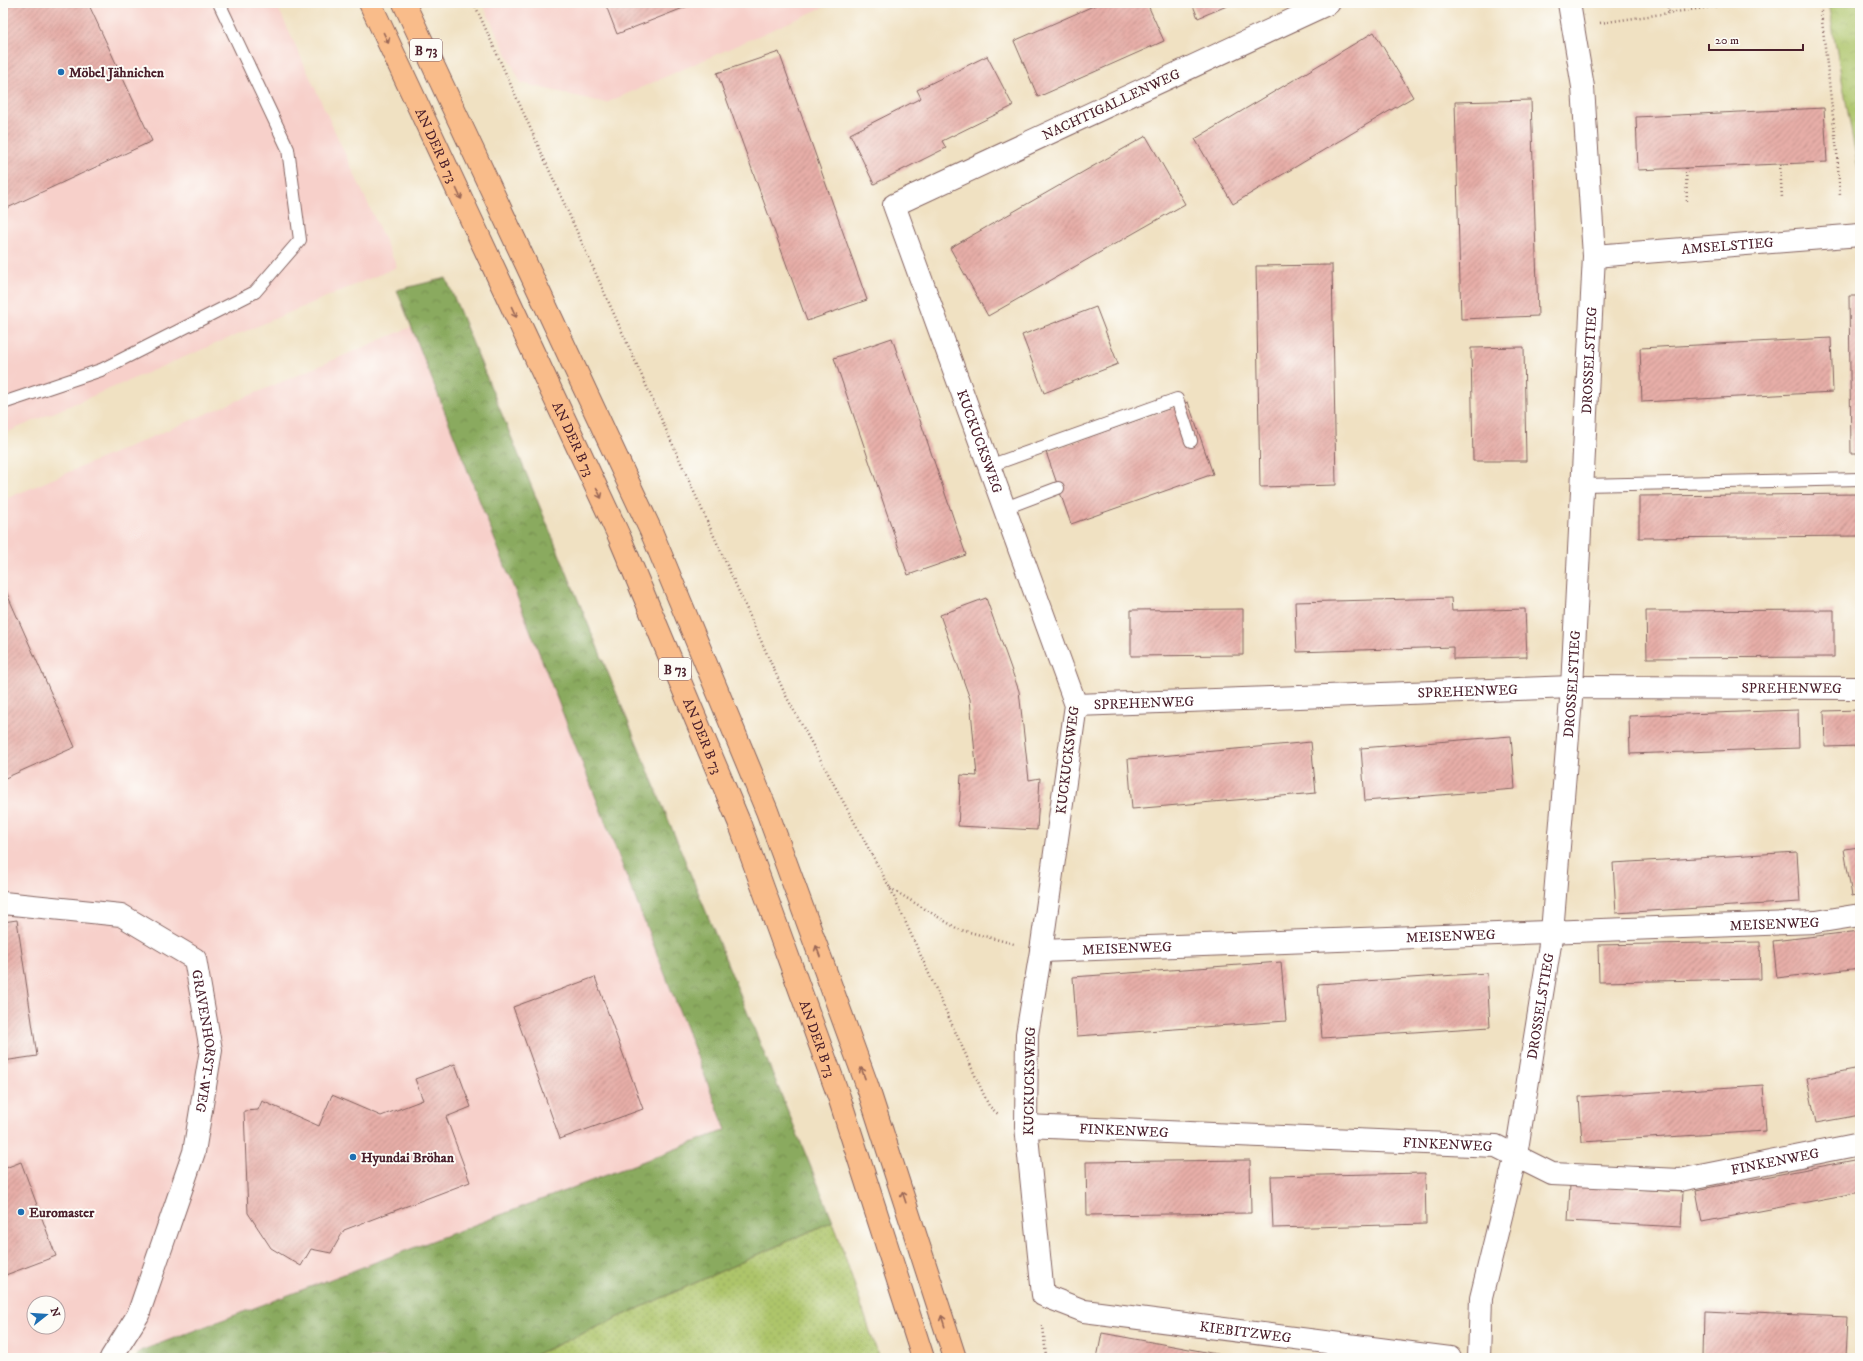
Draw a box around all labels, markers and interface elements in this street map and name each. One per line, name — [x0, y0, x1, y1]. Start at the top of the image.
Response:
scale bar — [1709, 26, 1803, 52]
one-way arrow — [383, 32, 390, 44]
text: 20 m — [1715, 33, 1739, 48]
road number: B 73 — [410, 39, 442, 61]
place label: Möbel Jähnichen — [69, 64, 165, 82]
street label: NACHTIGALLENWEG — [1040, 65, 1183, 145]
marker: Möbel Jähnichen — [56, 67, 66, 77]
street label: AN DER B 73 — [410, 105, 461, 186]
one-way arrow — [456, 188, 463, 200]
street label: AMSELSTIEG — [1681, 234, 1775, 259]
one-way arrow — [511, 306, 518, 318]
street label: DROSSELSTIEG — [1578, 306, 1601, 415]
street label: KUCKUCKSWEG — [952, 387, 1006, 496]
street label: AN DER B 73 — [548, 399, 598, 479]
one-way arrow — [596, 487, 603, 499]
street label: DROSSELSTIEG — [1560, 630, 1585, 738]
road number: B 73 — [659, 658, 691, 680]
street label: SPREHENWEG — [1741, 680, 1842, 698]
street label: SPREHENWEG — [1417, 681, 1518, 703]
street label: SPREHENWEG — [1093, 693, 1195, 714]
street label: AN DER B 73 — [678, 696, 726, 777]
street label: KUCKUCKSWEG — [1052, 705, 1084, 815]
street label: MEISENWEG — [1729, 914, 1820, 935]
street label: MEISENWEG — [1406, 926, 1496, 947]
street label: MEISENWEG — [1082, 938, 1172, 959]
one-way arrow — [814, 946, 822, 958]
street label: DROSSELSTIEG — [1524, 952, 1559, 1061]
street label: GRAVENHORST-WEG — [187, 968, 219, 1114]
street label: AN DER B 73 — [795, 998, 839, 1080]
street label: KUCKUCKSWEG — [1020, 1026, 1040, 1136]
one-way arrow — [858, 1068, 866, 1080]
street label: FINKENWEG — [1079, 1120, 1169, 1142]
street label: FINKENWEG — [1402, 1134, 1493, 1156]
street label: FINKENWEG — [1729, 1144, 1821, 1180]
place label: Hyundai Bröhan — [361, 1149, 455, 1167]
marker: Hyundai Bröhan — [348, 1152, 358, 1162]
one-way arrow — [900, 1190, 907, 1203]
place label: Euromaster — [29, 1204, 95, 1222]
marker: Euromaster — [16, 1207, 26, 1217]
north arrow — [26, 1295, 66, 1335]
text: N — [47, 1306, 63, 1319]
one-way arrow — [939, 1314, 946, 1327]
street label: KIEBITZWEG — [1198, 1318, 1292, 1348]

